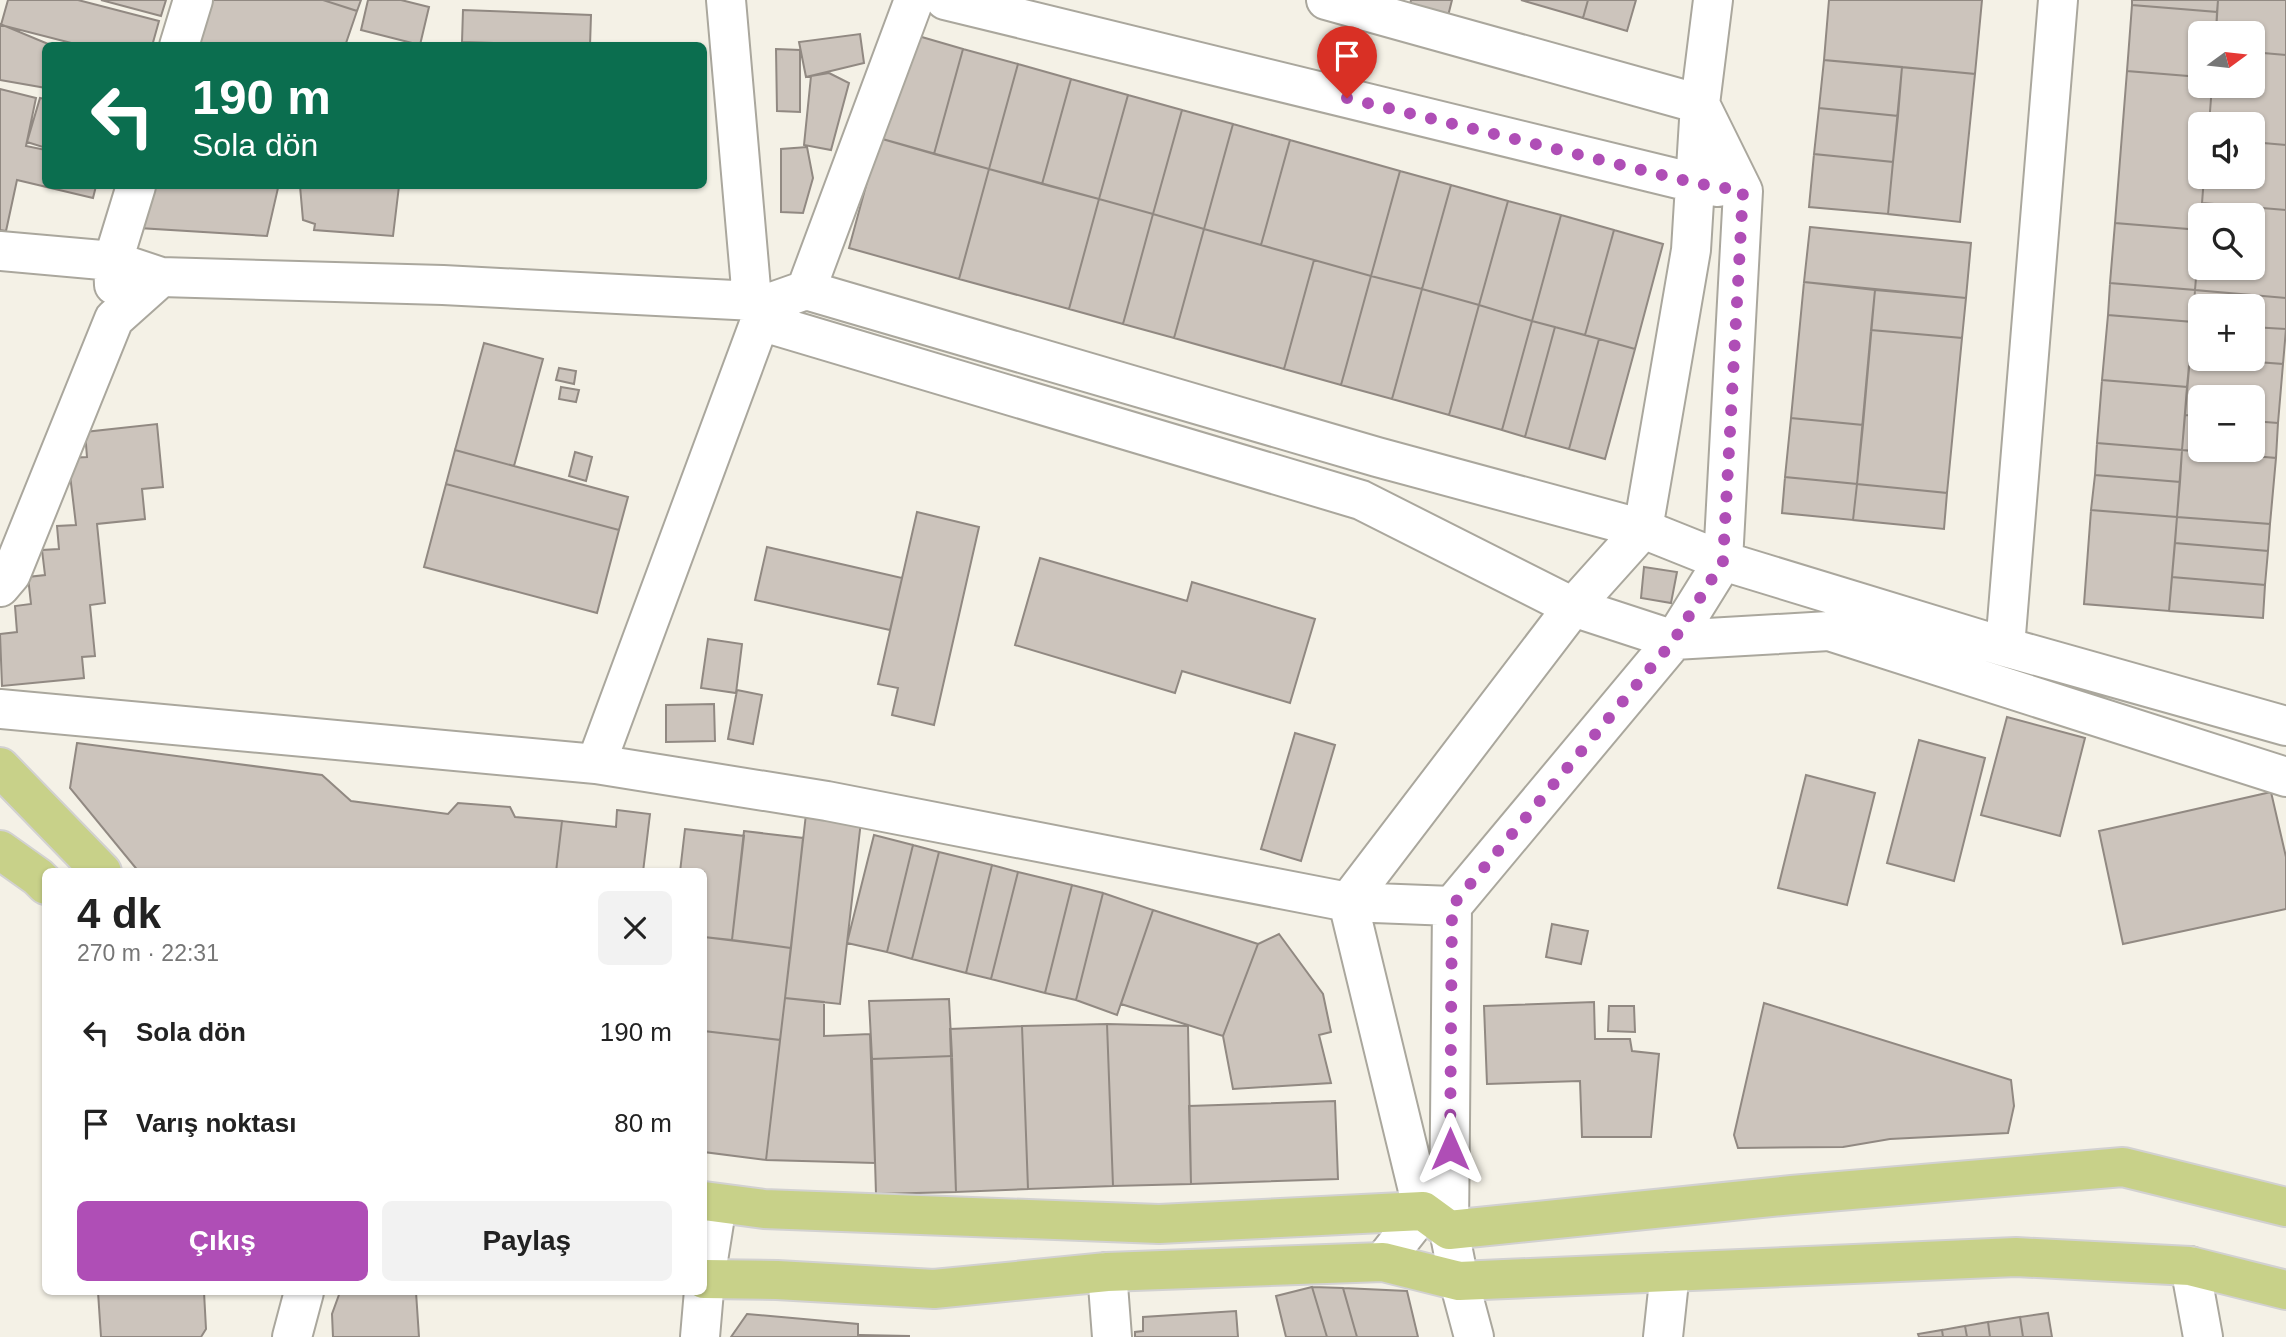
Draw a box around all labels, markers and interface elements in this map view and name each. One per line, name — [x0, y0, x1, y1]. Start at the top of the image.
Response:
north arrow — [2188, 21, 2264, 98]
map controls — [2188, 21, 2265, 462]
pin — [1317, 26, 1377, 98]
icon: arrive — [1328, 37, 1366, 75]
icon: left — [77, 70, 168, 161]
text: 190 m — [192, 70, 331, 124]
button: sound — [2188, 112, 2265, 189]
text: Sola dön — [192, 127, 318, 163]
button: search — [2188, 203, 2265, 280]
button: + — [2188, 294, 2265, 371]
button: − — [2188, 385, 2265, 462]
text: 4 dk — [77, 890, 161, 937]
button: close — [598, 891, 672, 965]
text: 270 m · 22:31 — [77, 940, 219, 966]
icon: left — [77, 1014, 115, 1052]
text: Sola dön — [136, 1017, 246, 1047]
text: 190 m — [600, 1017, 672, 1047]
icon: arrive — [77, 1105, 115, 1143]
text: Varış noktası — [136, 1108, 296, 1138]
text: 80 m — [614, 1108, 672, 1138]
position arrow — [1413, 1112, 1487, 1186]
button: Çıkış — [77, 1201, 368, 1281]
button: Paylaş — [382, 1201, 672, 1281]

